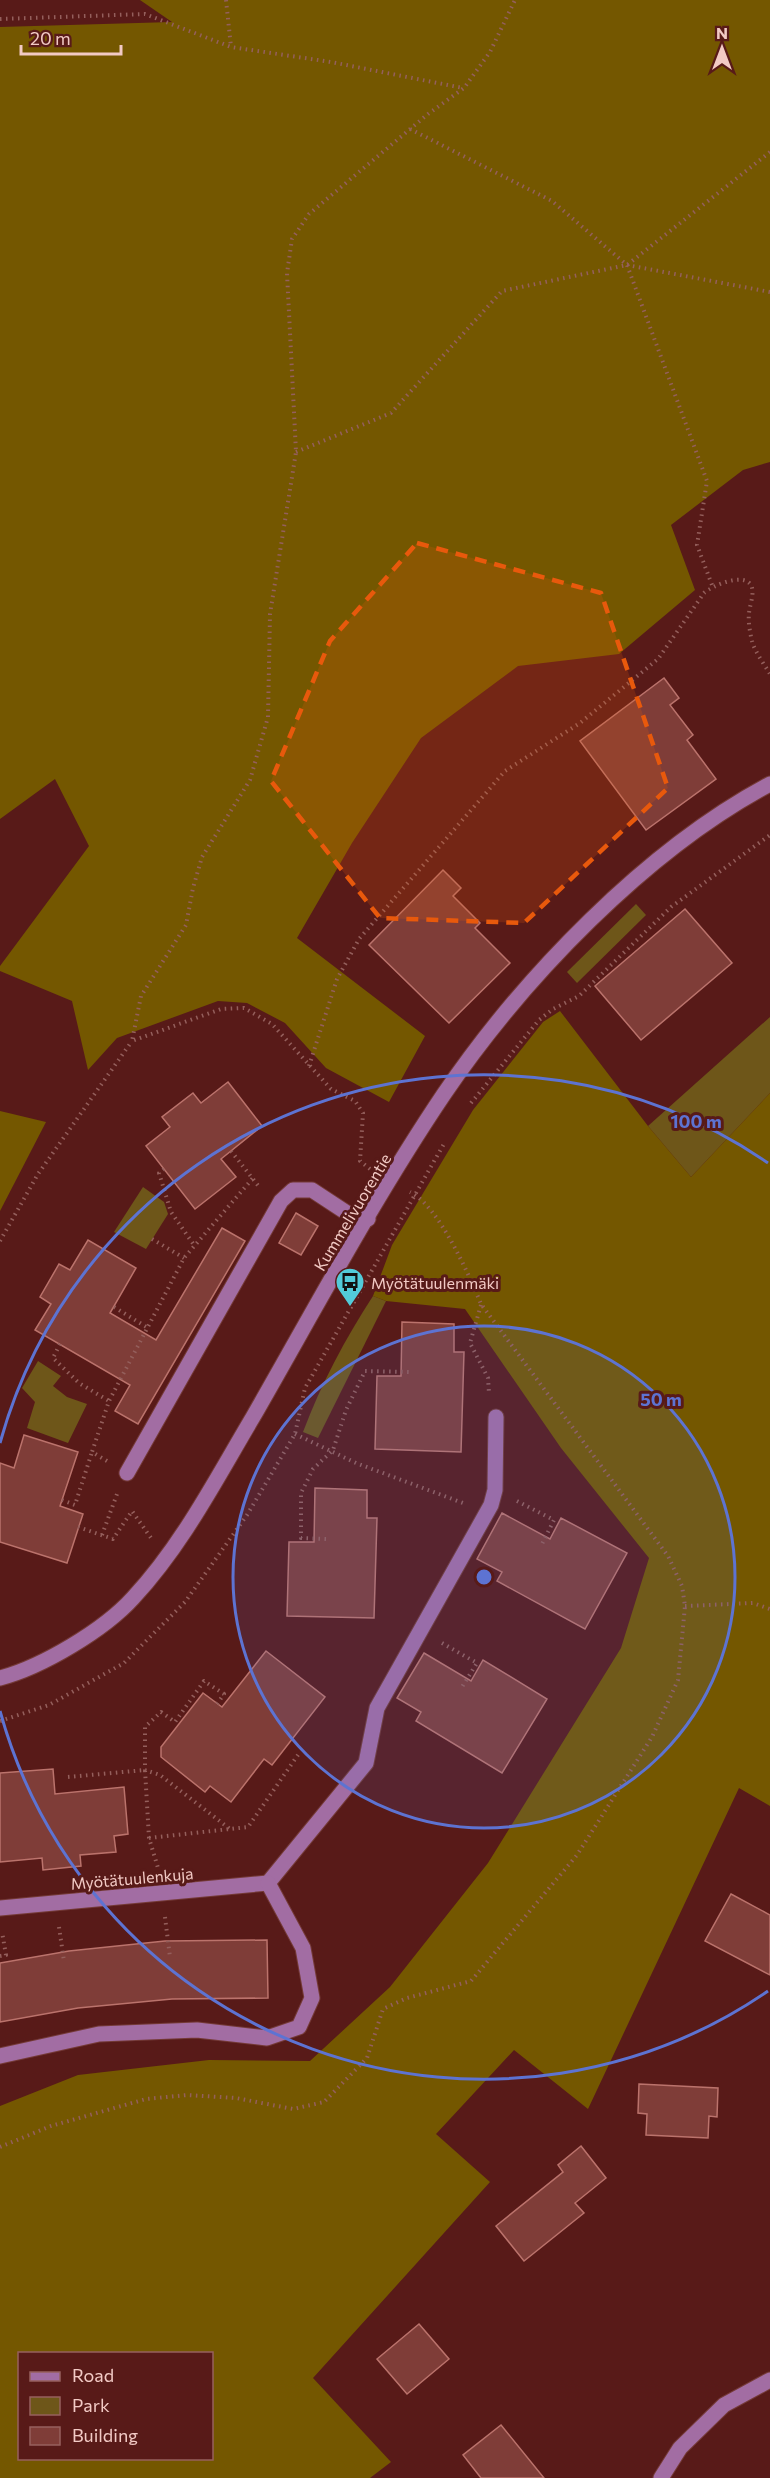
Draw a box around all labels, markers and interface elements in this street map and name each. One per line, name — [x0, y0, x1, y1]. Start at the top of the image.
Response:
scale bar — [21, 18, 122, 56]
north arrow — [692, 18, 752, 78]
text: N — [716, 23, 728, 42]
text: 20 m — [30, 27, 71, 49]
text: 100 m — [670, 1110, 722, 1132]
street label: Kummelivuorentie — [309, 1150, 395, 1274]
bus stop icon: Myötätuulenmäki — [334, 1266, 366, 1308]
place label: Myötätuulenmäki — [371, 1273, 499, 1292]
text: 50 m — [640, 1388, 682, 1410]
centre of rings — [474, 1567, 494, 1587]
street label: Myötätuulenkuja — [70, 1863, 194, 1893]
legend — [18, 2352, 213, 2460]
text: Road — [72, 2364, 114, 2386]
text: Park — [72, 2394, 110, 2416]
text: Building — [72, 2424, 138, 2446]

